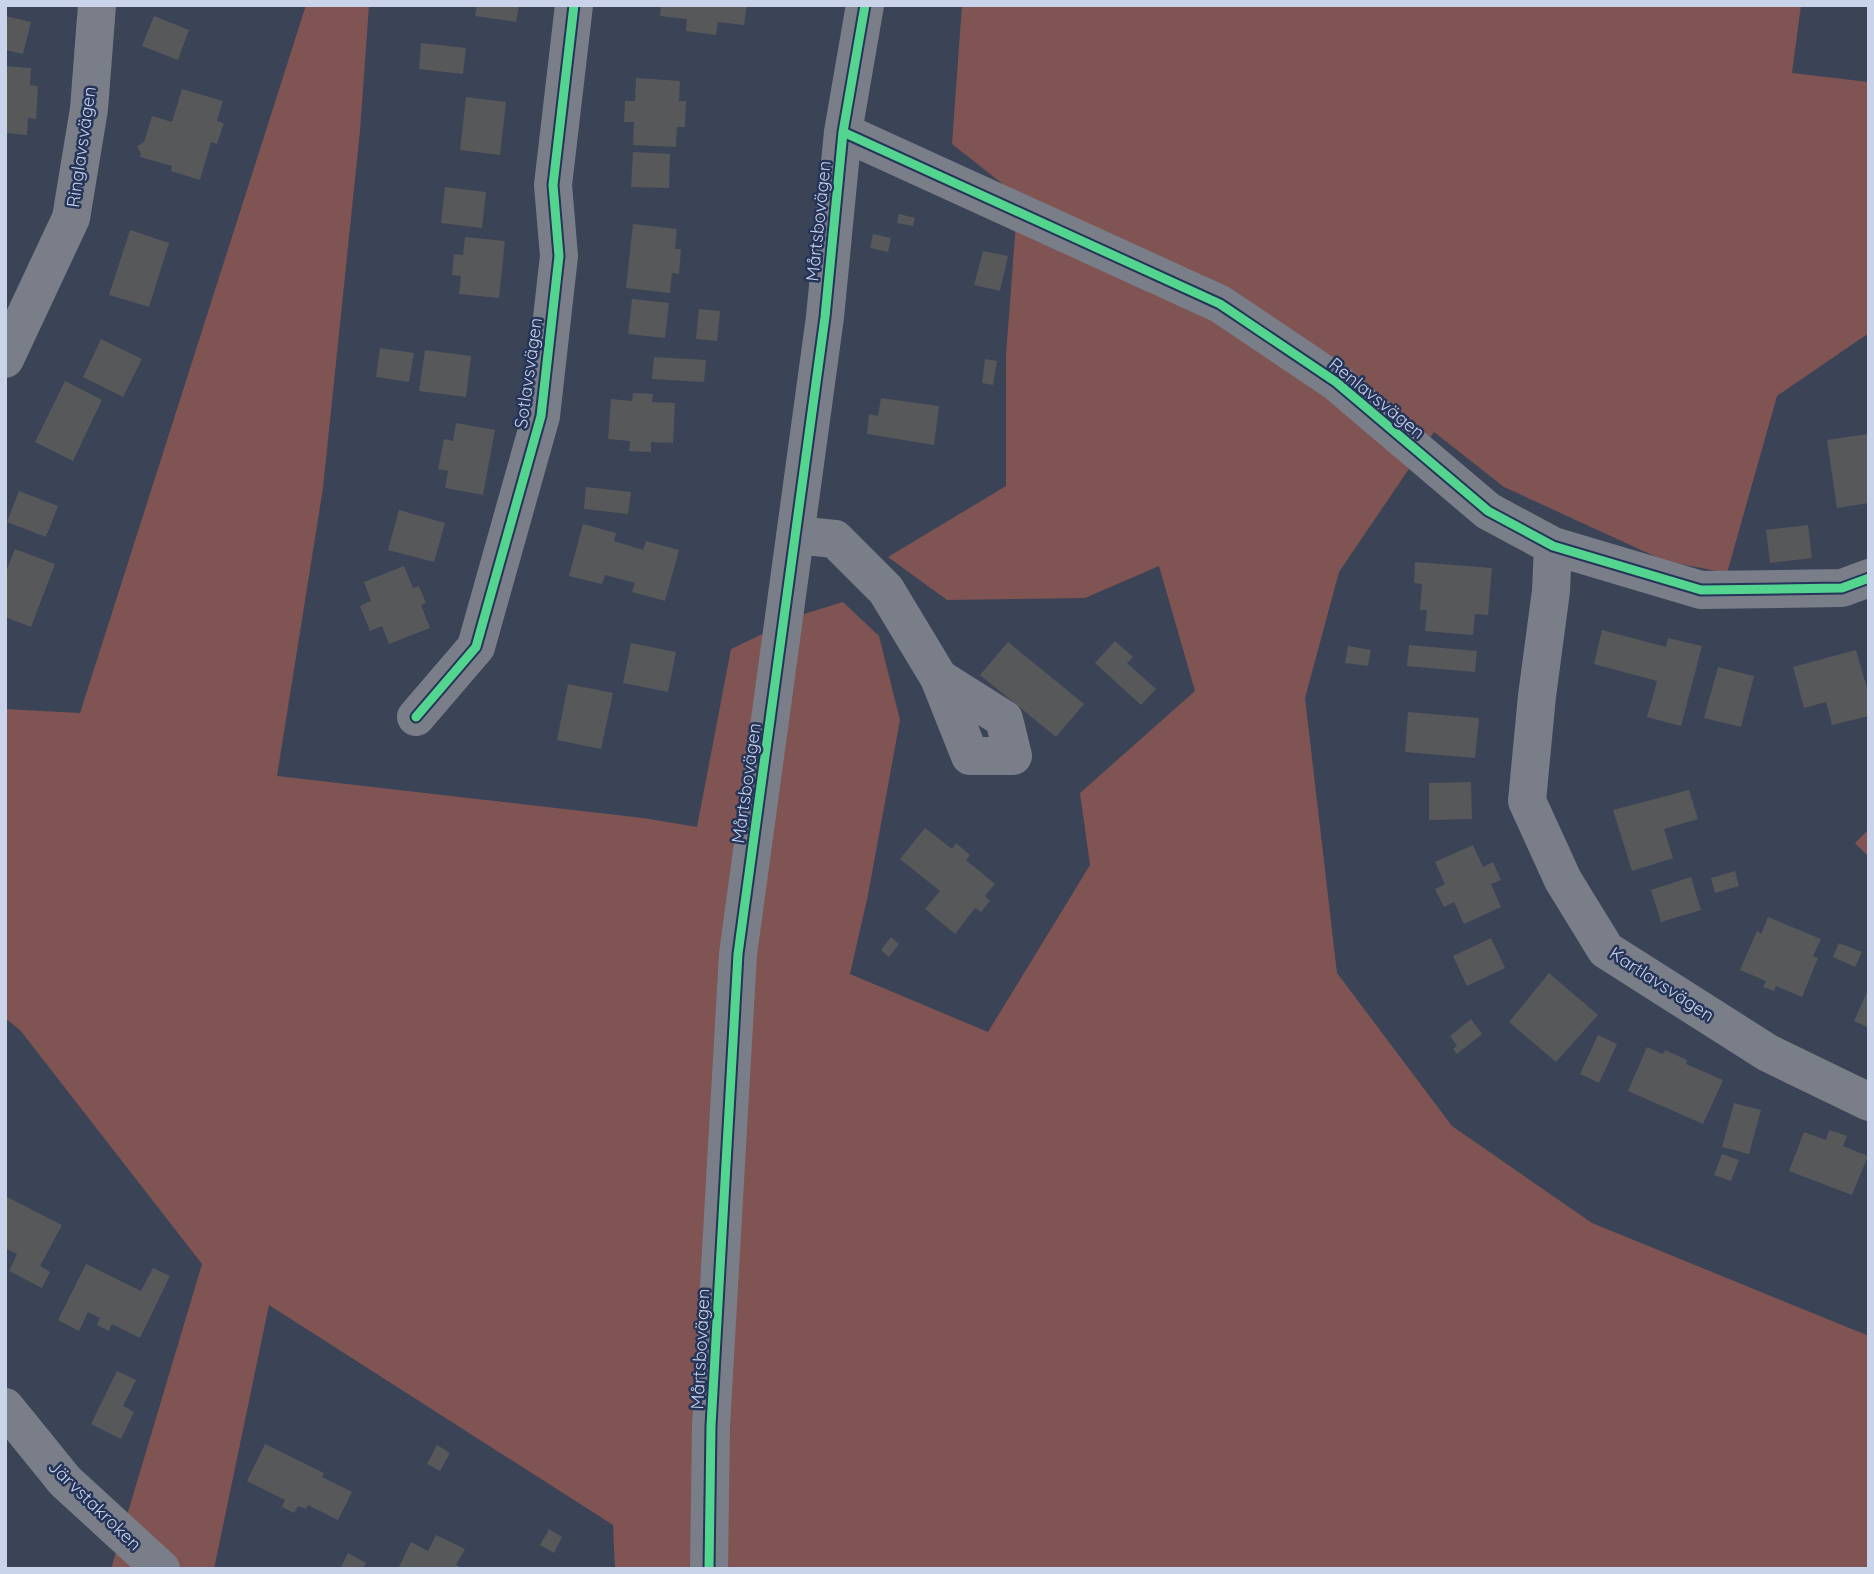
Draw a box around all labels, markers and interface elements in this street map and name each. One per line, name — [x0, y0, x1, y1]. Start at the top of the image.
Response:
street label: Ringlavsvägen — [61, 85, 101, 209]
street label: Mårtsbovägen — [800, 160, 836, 282]
street label: Sotlavsvägen — [509, 316, 547, 430]
street label: Renlavsvägen — [1324, 352, 1430, 444]
street label: Mårtsbovägen — [726, 721, 766, 845]
street label: Kartlavsvägen — [1605, 942, 1719, 1026]
street label: Mårtsbovägen — [685, 1288, 715, 1410]
street label: Järvstakroken — [44, 1455, 146, 1555]

